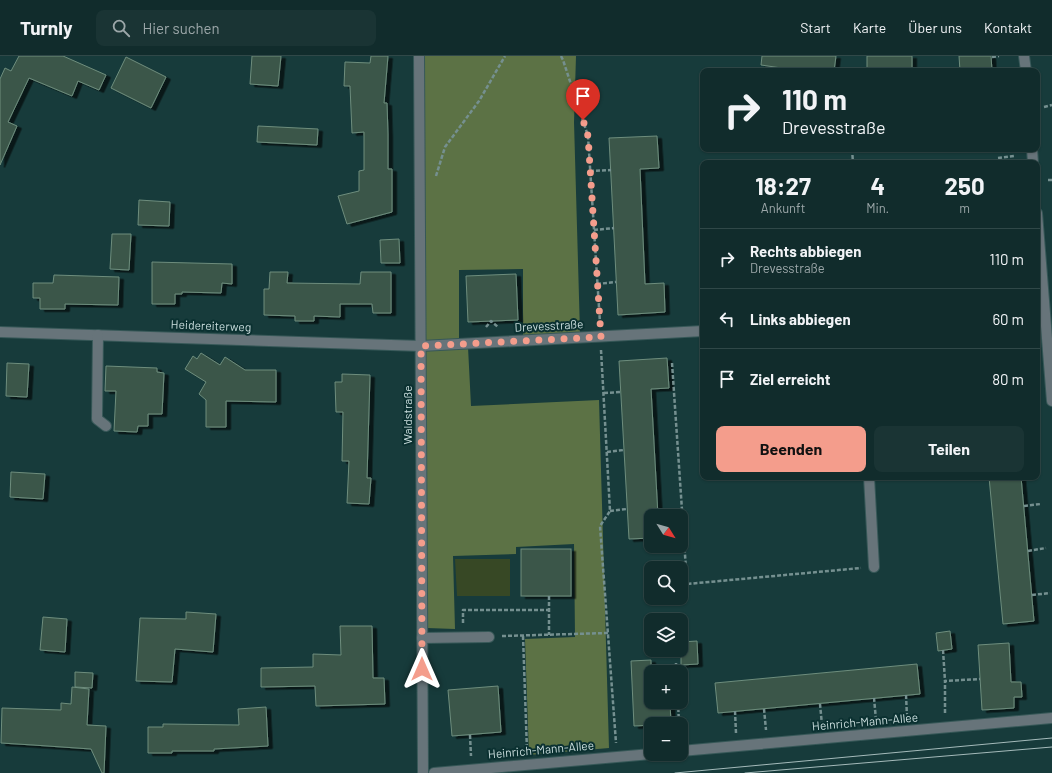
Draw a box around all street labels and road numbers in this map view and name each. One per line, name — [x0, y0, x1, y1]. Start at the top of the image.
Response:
street label: Drevesstraße — [514, 316, 584, 334]
street label: Heidereiterweg — [171, 317, 252, 333]
street label: Waldstraße — [400, 385, 414, 445]
street label: Heinrich-Mann-Allee — [811, 709, 919, 733]
street label: Heinrich-Mann-Allee — [487, 737, 595, 761]

